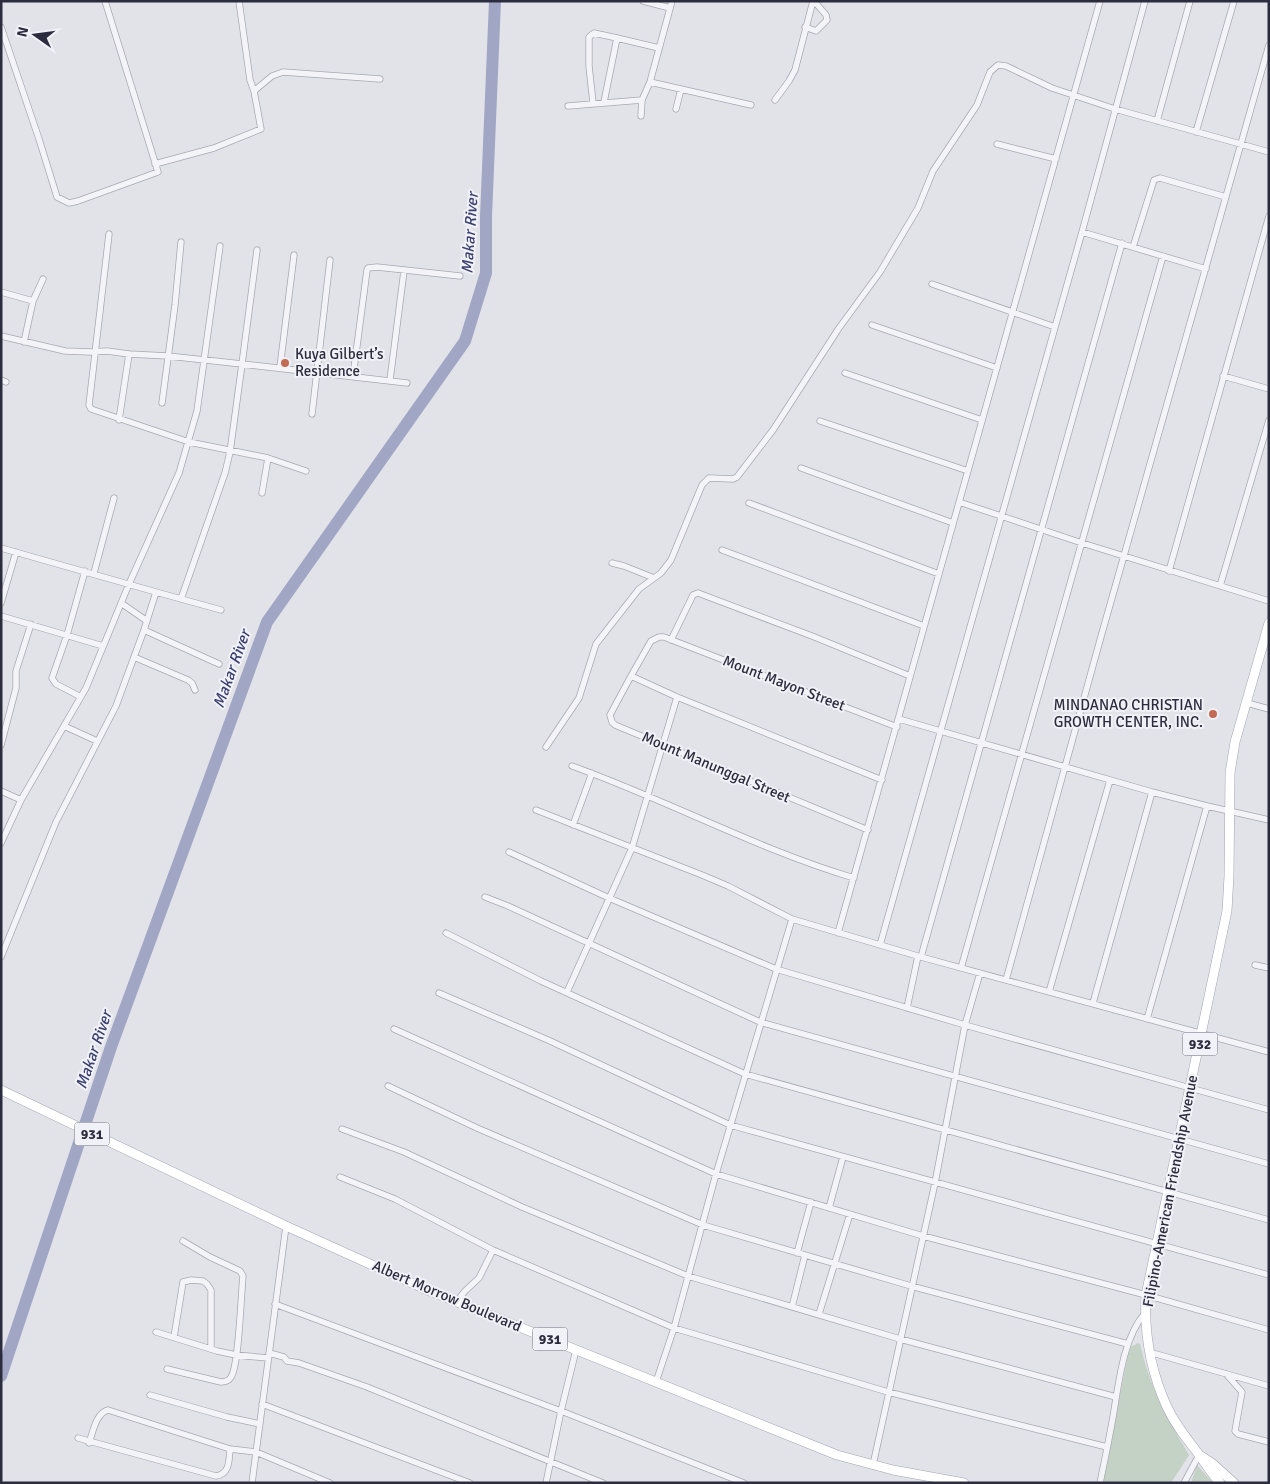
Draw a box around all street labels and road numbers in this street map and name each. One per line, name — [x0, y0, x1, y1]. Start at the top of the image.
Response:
street label: Mount Mayon Street — [720, 651, 848, 715]
street label: Mount Manunggal Street — [639, 728, 793, 806]
road number: 932 — [1182, 1032, 1218, 1056]
street label: Filipino-American Friendship Avenue — [1139, 1073, 1201, 1309]
road number: 931 — [74, 1122, 110, 1146]
street label: Albert Morrow Boulevard — [370, 1256, 524, 1336]
road number: 931 — [532, 1328, 568, 1350]

